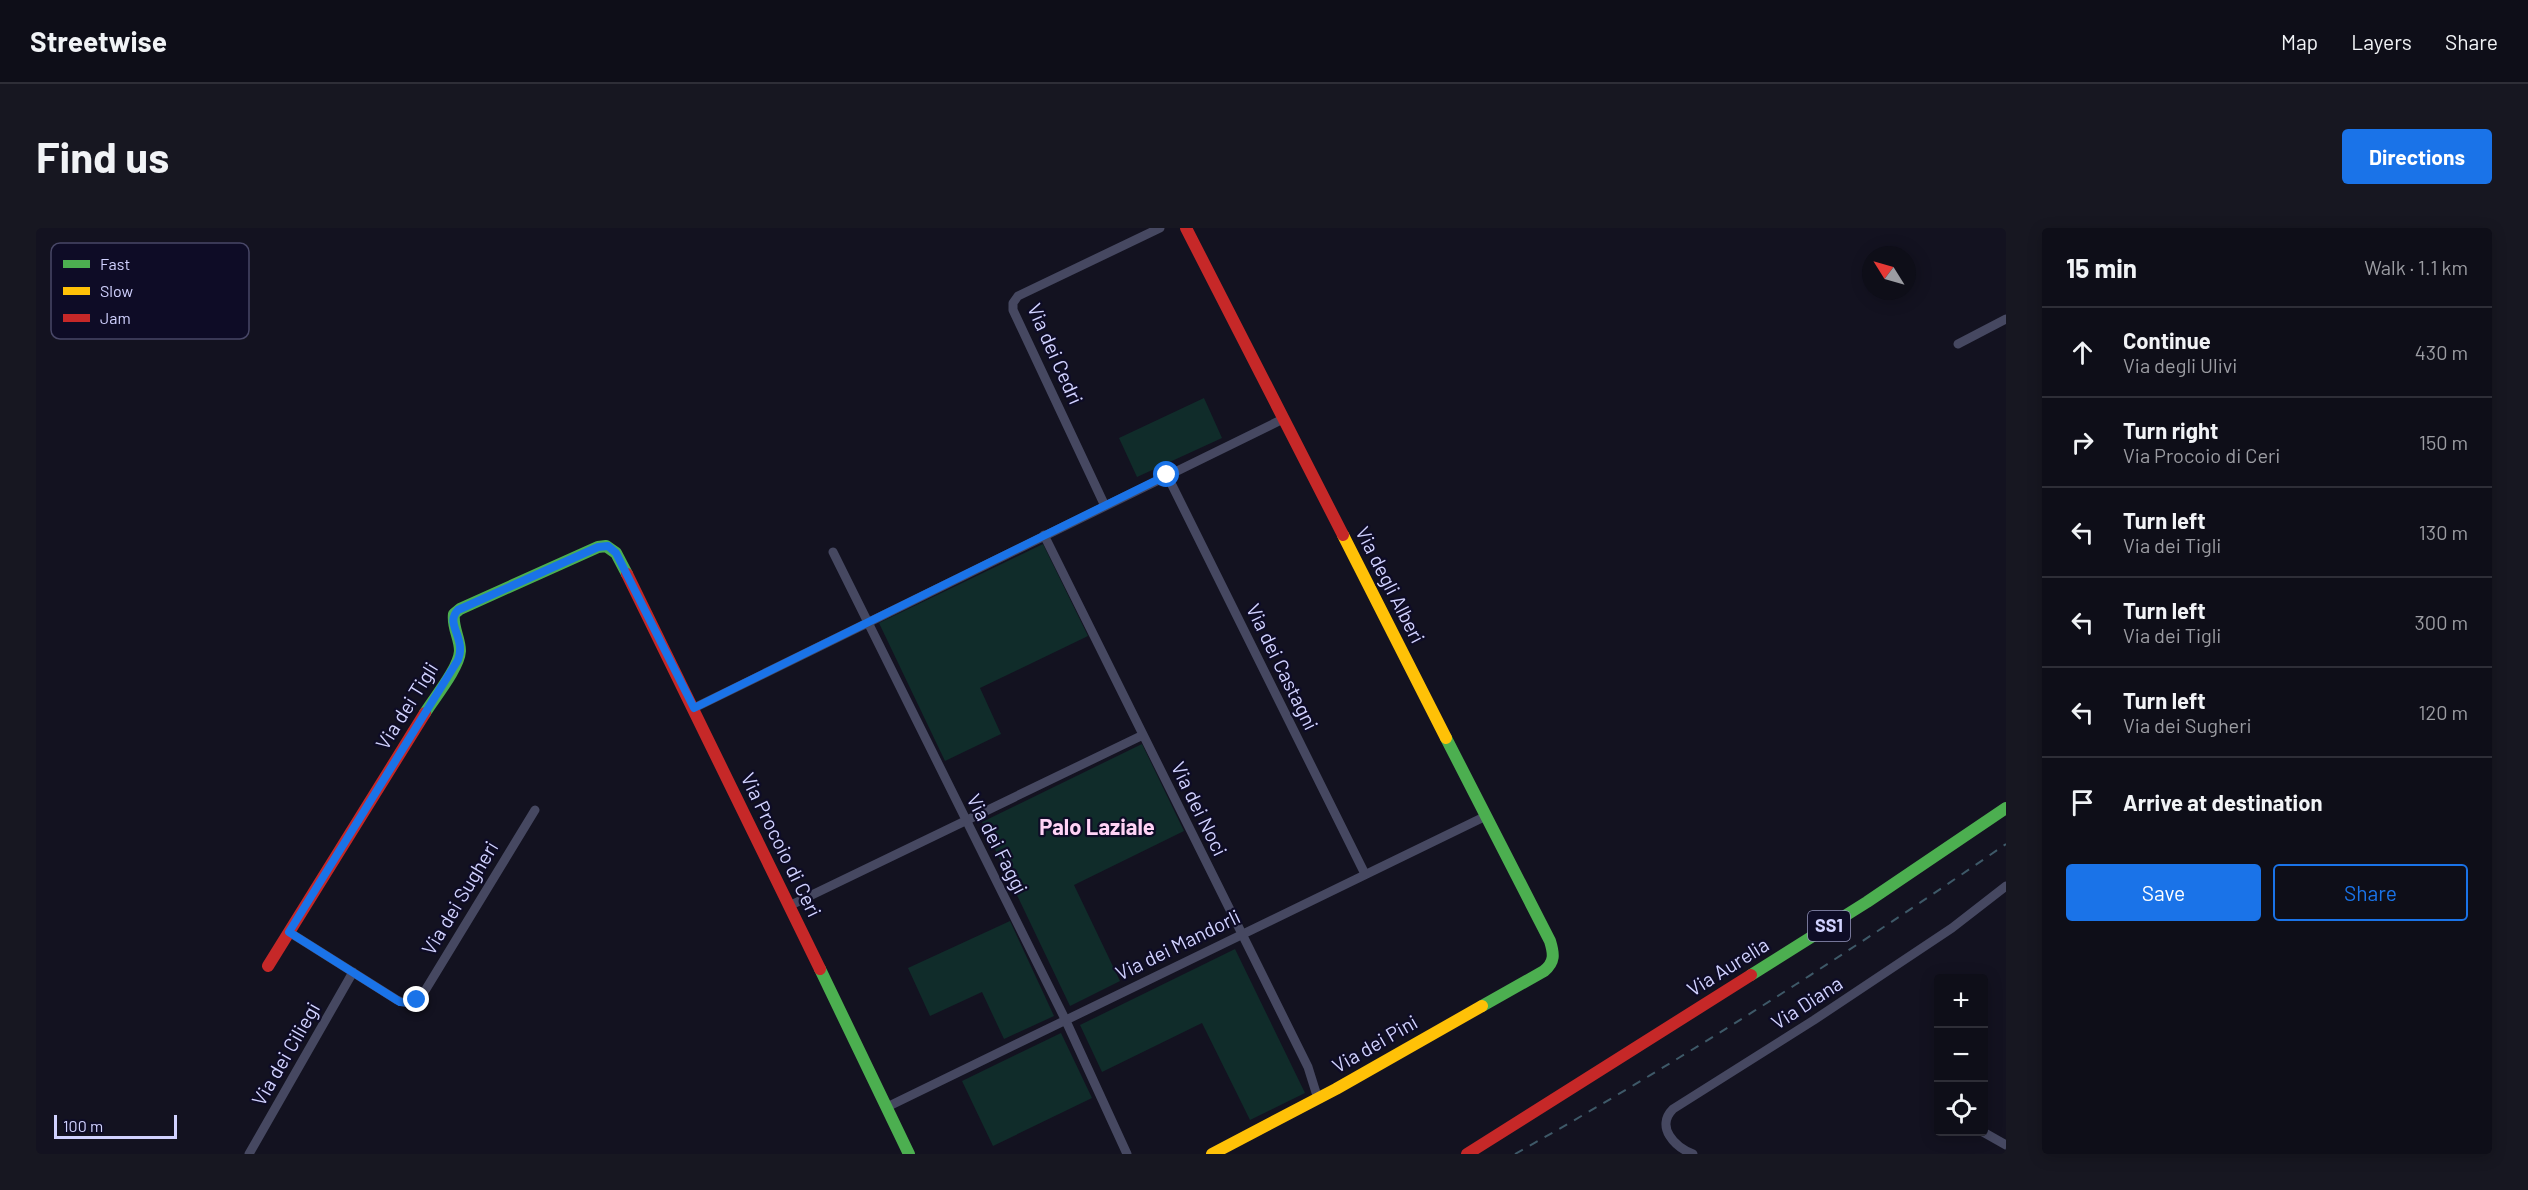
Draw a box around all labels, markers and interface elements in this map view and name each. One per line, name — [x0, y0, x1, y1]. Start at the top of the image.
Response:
text: Streetwise — [30, 24, 167, 58]
text: Map — [2281, 29, 2318, 54]
text: Layers — [2351, 29, 2412, 54]
text: Share — [2445, 29, 2498, 54]
button: Directions — [2342, 129, 2492, 184]
text: Find us — [36, 131, 169, 181]
legend — [51, 243, 249, 339]
north arrow — [1862, 246, 1916, 300]
text: 15 min — [2066, 252, 2137, 283]
text: Fast — [100, 254, 130, 273]
text: Walk · 1.1 km — [2364, 255, 2468, 279]
text: Slow — [100, 281, 133, 300]
street label: Via dei Cedri — [1023, 299, 1089, 408]
text: Jam — [100, 308, 131, 327]
text: Continue — [2123, 327, 2211, 353]
icon: ahead — [2066, 336, 2099, 369]
text: 430 m — [2415, 340, 2468, 364]
text: Via degli Ulivi — [2123, 353, 2237, 377]
text: Turn right — [2123, 417, 2218, 443]
icon: right — [2066, 426, 2099, 459]
text: 150 m — [2419, 430, 2468, 454]
text: Via Procoio di Ceri — [2123, 443, 2280, 467]
route start — [1153, 461, 1179, 487]
text: Turn left — [2123, 507, 2206, 533]
icon: left — [2066, 516, 2099, 549]
text: 130 m — [2419, 520, 2468, 544]
street label: Via degli Alberi — [1351, 522, 1431, 647]
text: Via dei Tigli — [2123, 533, 2221, 557]
text: Turn left — [2123, 597, 2206, 623]
street label: Via dei Castagni — [1242, 599, 1324, 734]
icon: left — [2066, 606, 2099, 639]
text: 300 m — [2415, 610, 2468, 634]
text: Via dei Tigli — [2123, 623, 2221, 647]
street label: Via dei Tigli — [370, 657, 442, 754]
text: Turn left — [2123, 687, 2206, 713]
icon: left — [2066, 696, 2099, 729]
text: 120 m — [2418, 700, 2468, 724]
text: Via dei Sugheri — [2123, 713, 2252, 737]
street label: Via dei Noci — [1167, 758, 1233, 860]
street label: Via Procoio di Ceri — [737, 769, 827, 921]
icon: arrive — [2066, 786, 2099, 819]
street label: Via dei Faggi — [962, 789, 1033, 898]
text: Arrive at destination — [2123, 789, 2322, 815]
district label: Palo Laziale — [1039, 813, 1155, 839]
street label: Via dei Sugheri — [416, 836, 503, 959]
button: Save — [2066, 864, 2261, 921]
button: Share — [2273, 864, 2468, 921]
street label: Via dei Mandorli — [1111, 904, 1244, 985]
road number: SS1 — [1808, 911, 1850, 941]
street label: Via Aurelia — [1682, 932, 1773, 1001]
street label: Via Diana — [1766, 970, 1846, 1034]
map controls — [1934, 974, 1988, 1136]
button: + — [1934, 974, 1988, 1028]
route end — [403, 986, 429, 1012]
street label: Via dei Ciliegi — [246, 998, 324, 1109]
street label: Via dei Pini — [1328, 1009, 1421, 1077]
button: − — [1934, 1028, 1988, 1082]
button: locate — [1934, 1082, 1988, 1136]
scale bar — [54, 1112, 177, 1140]
text: 100 m — [63, 1116, 103, 1135]

